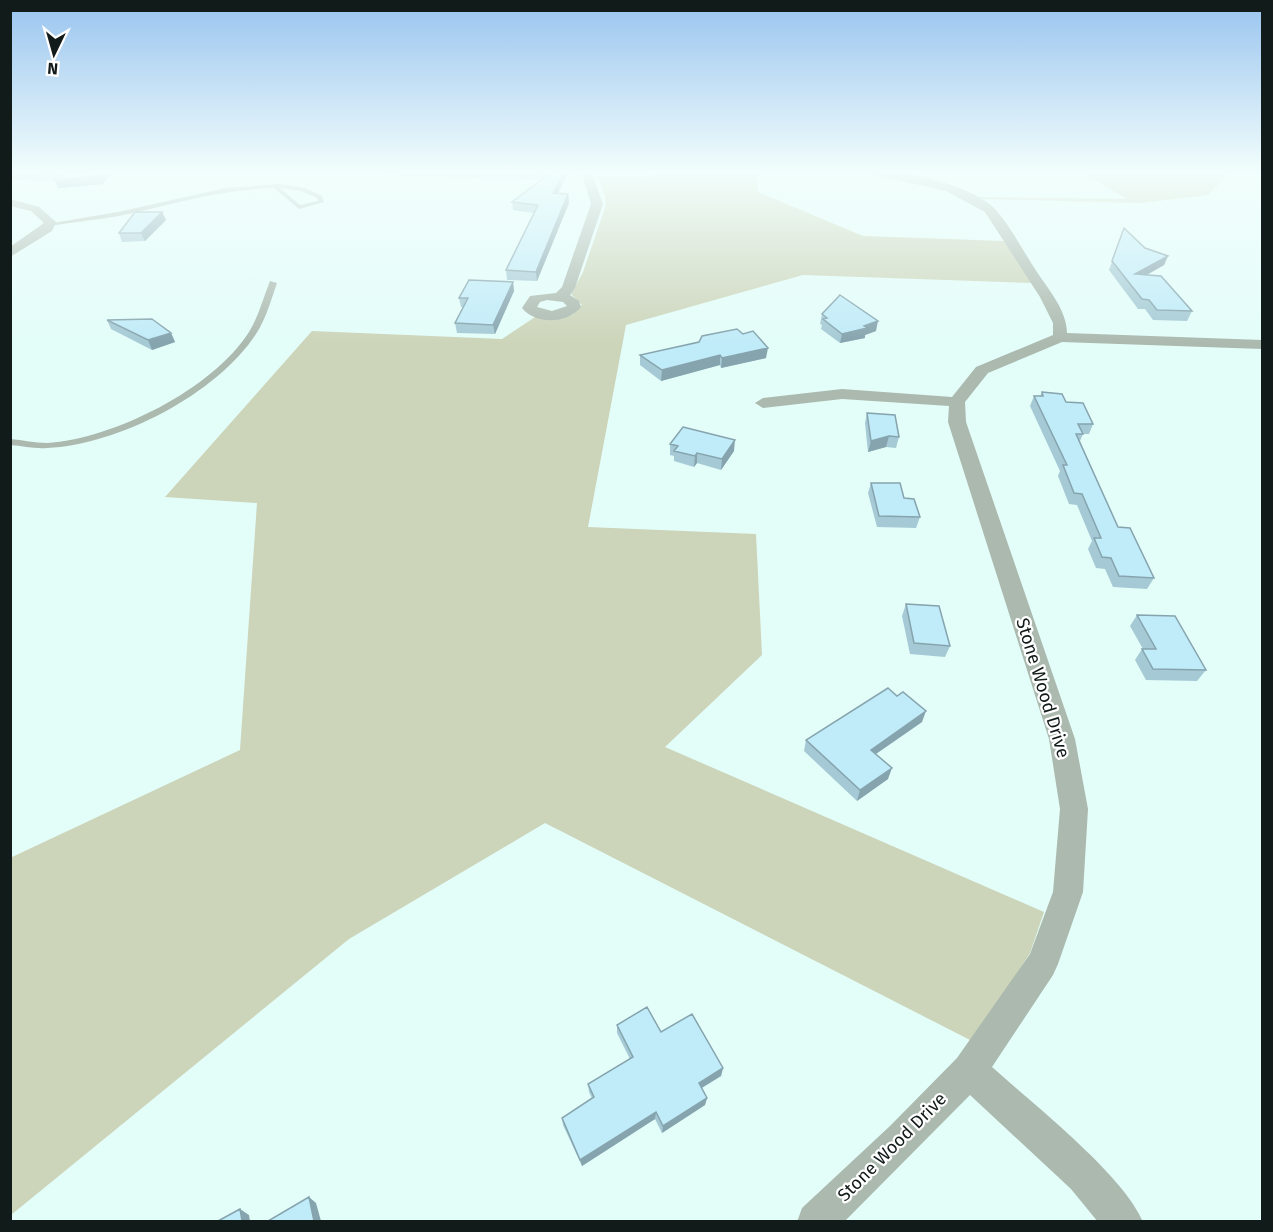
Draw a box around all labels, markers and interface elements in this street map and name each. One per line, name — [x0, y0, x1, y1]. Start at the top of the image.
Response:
north arrow — [24, 24, 84, 84]
text: N — [47, 59, 59, 78]
street label: Stone Wood Drive — [1011, 615, 1075, 761]
street label: Stone Wood Drive — [833, 1088, 951, 1206]

